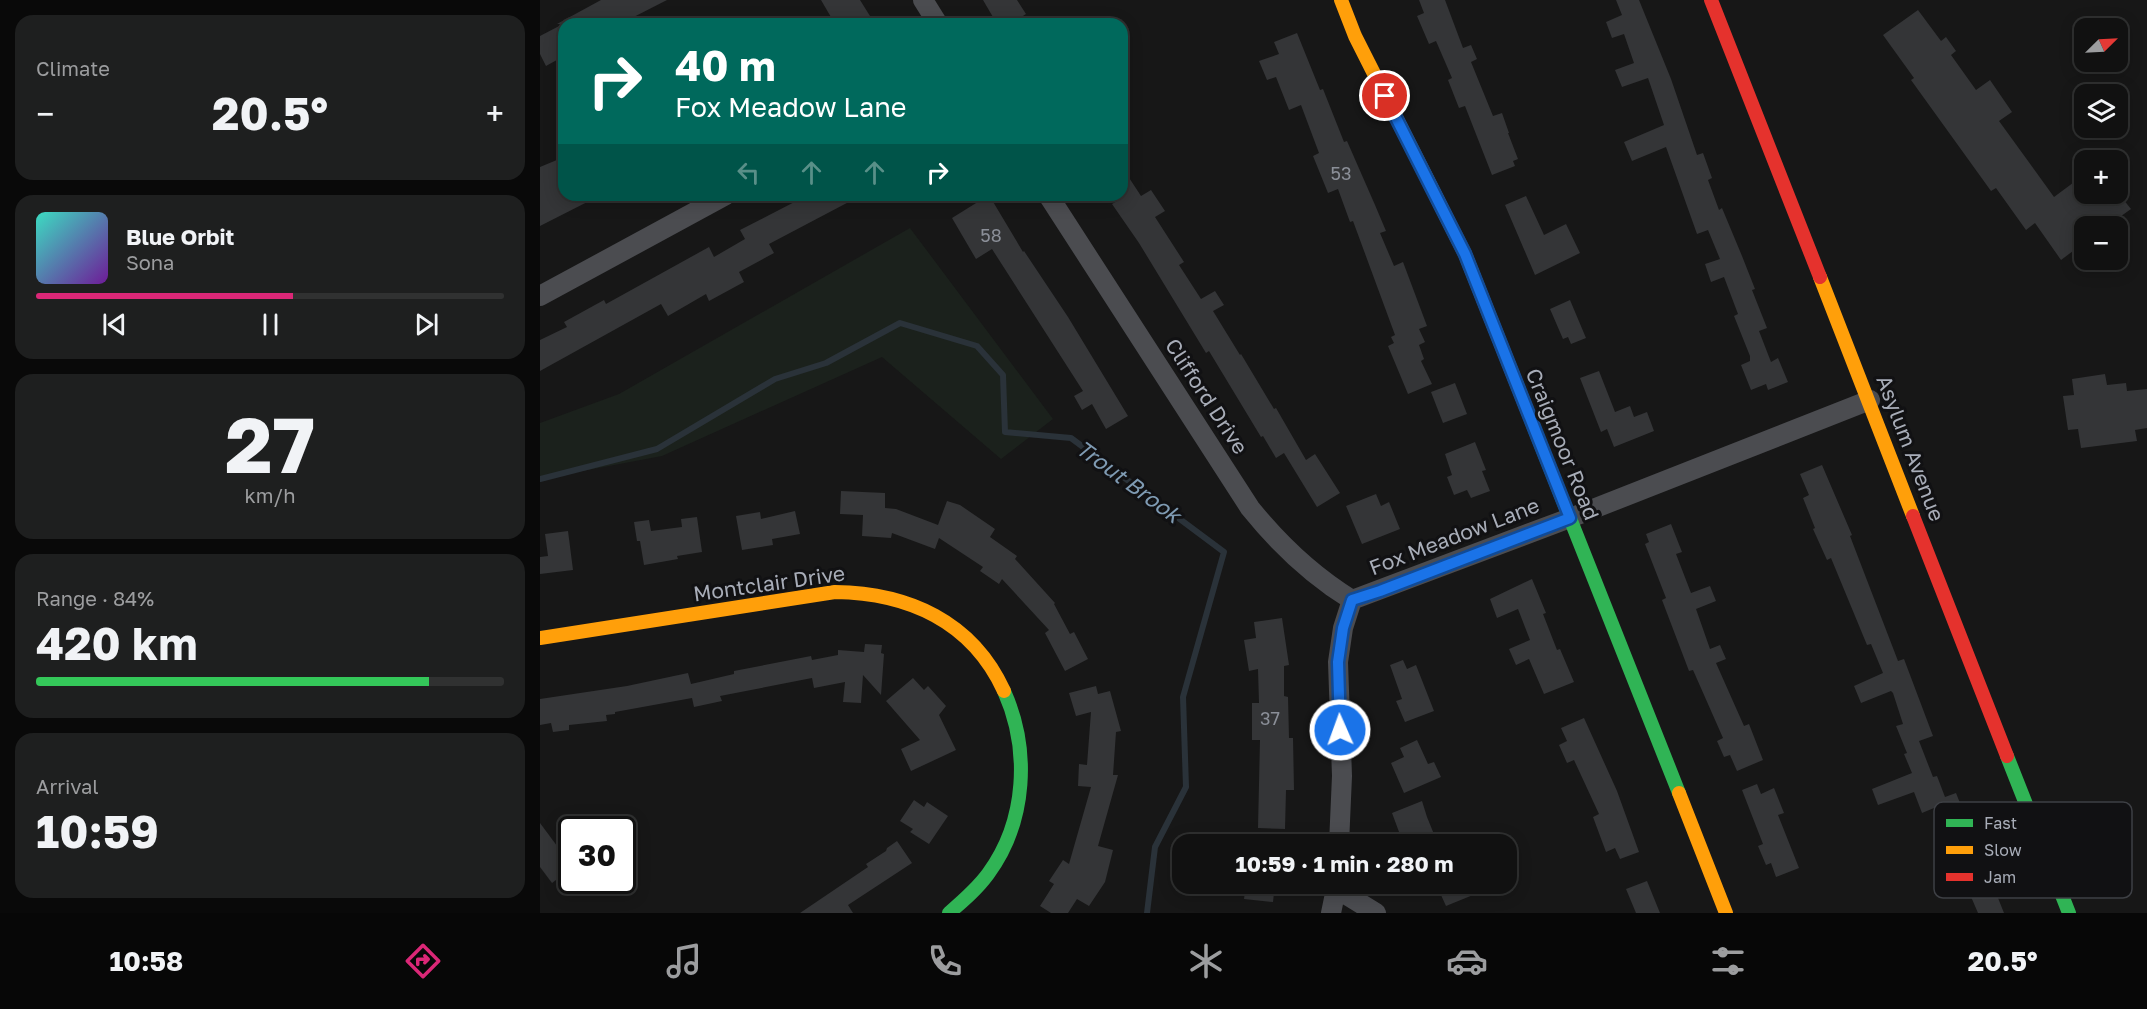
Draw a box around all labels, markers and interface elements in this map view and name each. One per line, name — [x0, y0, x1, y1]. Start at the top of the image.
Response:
north arrow — [2074, 18, 2128, 72]
map controls — [2074, 18, 2128, 270]
text: 40 m — [675, 40, 776, 90]
icon: right — [576, 42, 654, 120]
text: Climate — [36, 56, 110, 80]
pin — [1359, 70, 1410, 121]
icon: arrive — [1368, 79, 1401, 112]
button: layers — [2074, 84, 2128, 138]
text: 20.5° — [212, 86, 328, 140]
text: Fox Meadow Lane — [675, 91, 907, 123]
text: − — [36, 94, 54, 133]
text: + — [486, 94, 504, 133]
button: + — [2074, 150, 2128, 204]
icon: left — [732, 156, 765, 189]
icon: ahead — [795, 156, 828, 189]
icon: ahead — [858, 156, 891, 189]
icon: right — [921, 156, 954, 189]
house number: 53 — [1331, 162, 1351, 184]
button: − — [2074, 216, 2128, 270]
text: Blue Orbit — [126, 223, 234, 250]
house number: 58 — [980, 224, 1002, 246]
text: Sona — [126, 250, 174, 274]
icon: previous — [98, 308, 131, 341]
icon: pause — [254, 308, 287, 341]
icon: next — [410, 308, 443, 341]
street label: Clifford Drive — [1160, 333, 1254, 459]
street label: Craigmoor Road — [1521, 364, 1605, 524]
street label: Asylum Avenue — [1871, 371, 1951, 525]
text: 27 — [225, 397, 315, 490]
water label: Trout Brook — [1071, 434, 1189, 530]
text: km/h — [245, 483, 295, 507]
street label: Fox Meadow Lane — [1365, 492, 1543, 580]
street label: Montclair Drive — [691, 559, 847, 607]
text: Range · 84% — [36, 586, 154, 610]
text: 420 km — [36, 616, 198, 670]
position arrow — [1308, 698, 1372, 762]
house number: 37 — [1260, 707, 1280, 729]
text: Arrival — [36, 774, 99, 798]
legend — [1934, 802, 2132, 898]
text: 10:59 — [36, 804, 159, 858]
text: Fast — [1984, 813, 2017, 833]
speed limit sign: 30 — [558, 816, 636, 894]
text: Slow — [1984, 840, 2022, 860]
text: 10:59 · 1 min · 280 m — [1235, 850, 1454, 877]
text: Jam — [1984, 867, 2016, 887]
icon: directions — [402, 940, 444, 982]
icon: music — [663, 940, 705, 982]
icon: phone — [924, 940, 966, 982]
icon: climate — [1185, 940, 1227, 982]
icon: car — [1446, 940, 1488, 982]
icon: filters — [1707, 940, 1749, 982]
text: 10:58 — [109, 945, 183, 977]
text: 20.5° — [1968, 945, 2037, 977]

